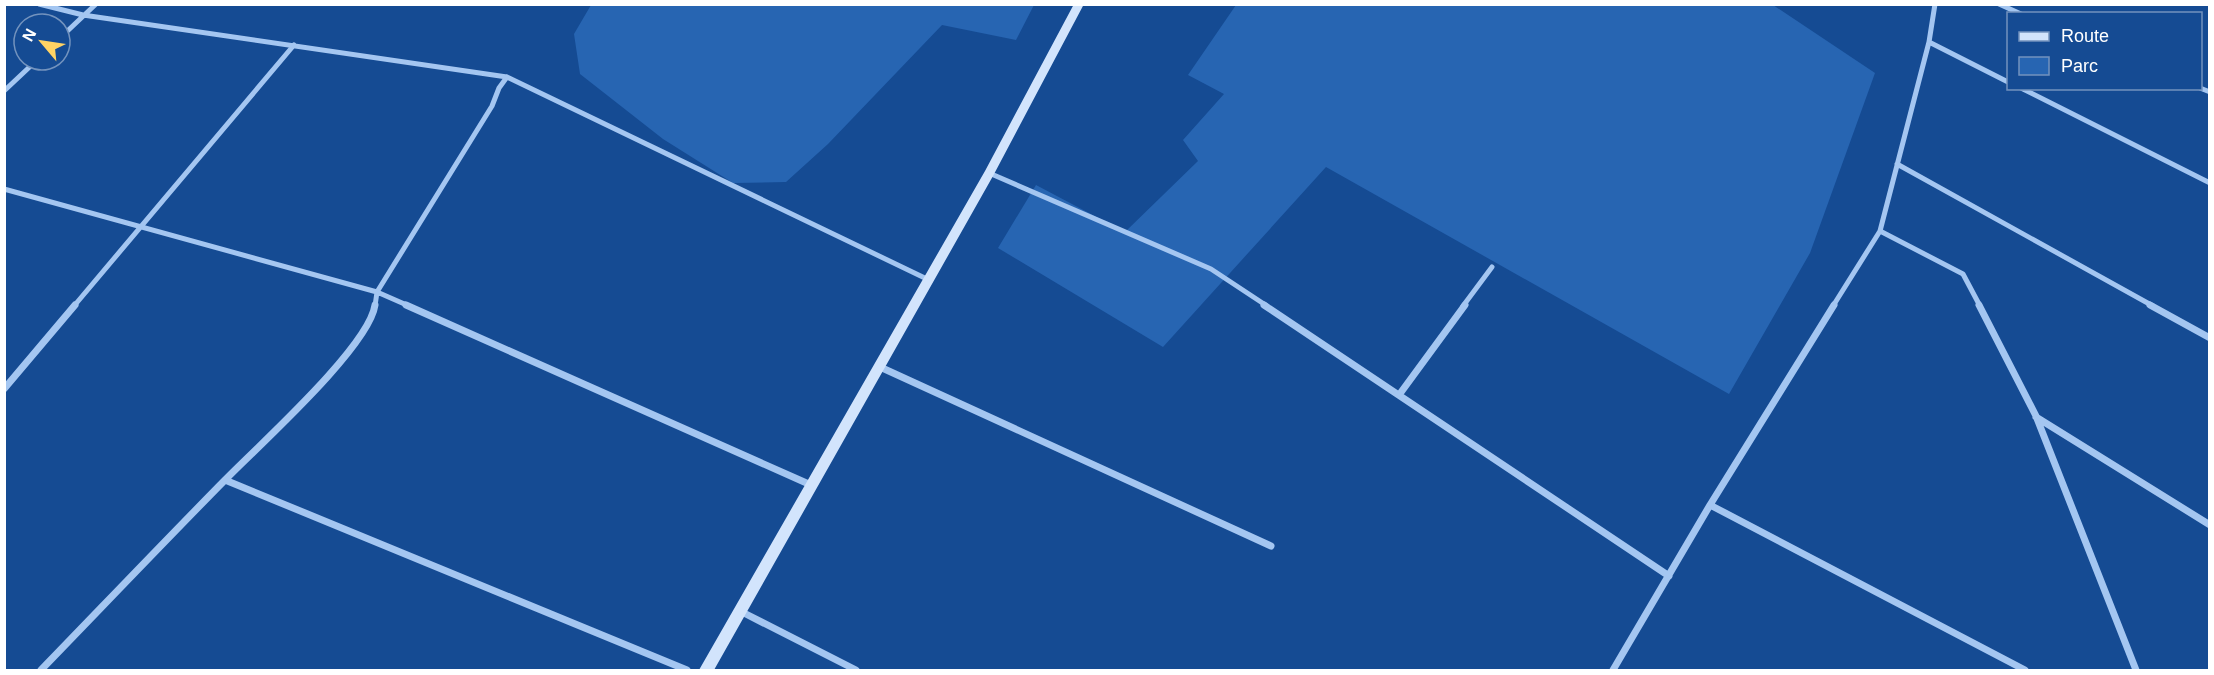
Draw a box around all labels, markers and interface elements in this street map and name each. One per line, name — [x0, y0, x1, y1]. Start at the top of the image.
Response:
north arrow — [12, 12, 72, 72]
legend — [2007, 12, 2202, 90]
text: N — [19, 26, 40, 44]
text: Route — [2061, 26, 2109, 46]
text: Parc — [2061, 56, 2098, 76]

